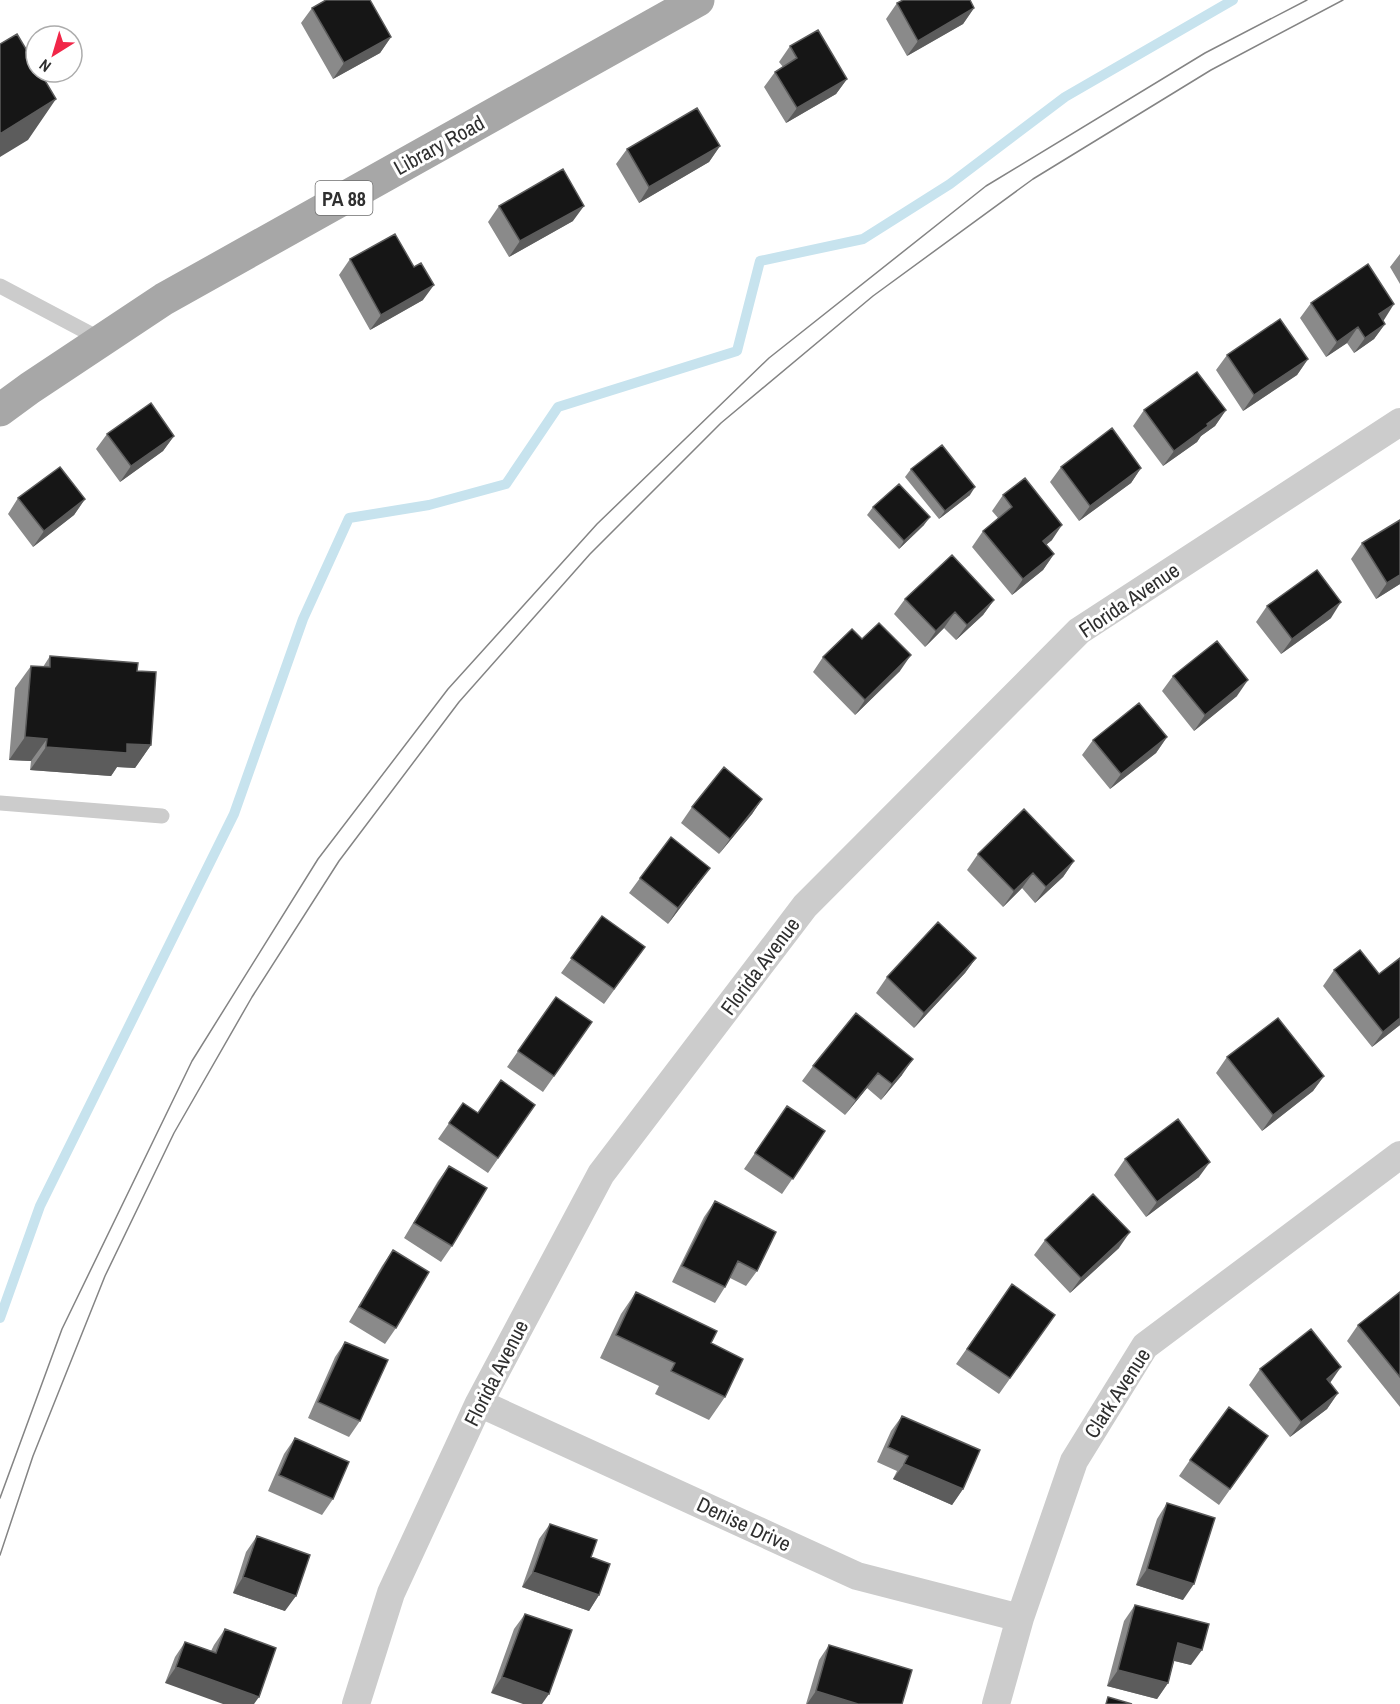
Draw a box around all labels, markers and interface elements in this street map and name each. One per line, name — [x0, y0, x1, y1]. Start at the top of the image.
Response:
north arrow — [24, 24, 84, 84]
text: N — [35, 54, 55, 78]
street label: Library Road — [388, 108, 490, 182]
road number: PA 88 — [316, 181, 372, 215]
street label: Florida Avenue — [1073, 556, 1185, 644]
street label: Florida Avenue — [714, 911, 806, 1021]
street label: Florida Avenue — [457, 1315, 535, 1431]
street label: Clark Avenue — [1077, 1342, 1157, 1444]
street label: Denise Drive — [692, 1490, 796, 1558]

